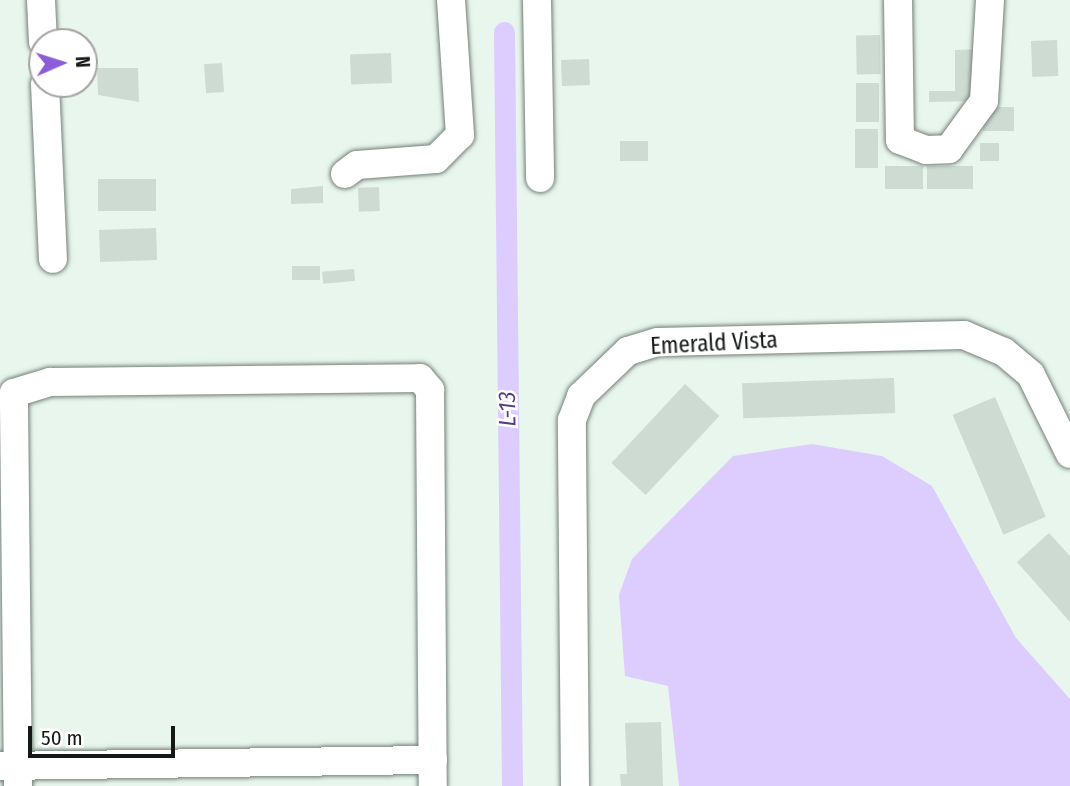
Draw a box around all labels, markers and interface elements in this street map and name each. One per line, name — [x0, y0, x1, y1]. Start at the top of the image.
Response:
north arrow — [28, 28, 98, 98]
text: N — [71, 56, 94, 68]
street label: Emerald Vista — [650, 326, 778, 360]
water label: L-13 — [493, 391, 523, 427]
scale bar — [32, 712, 178, 756]
text: 50 m — [41, 725, 83, 751]

